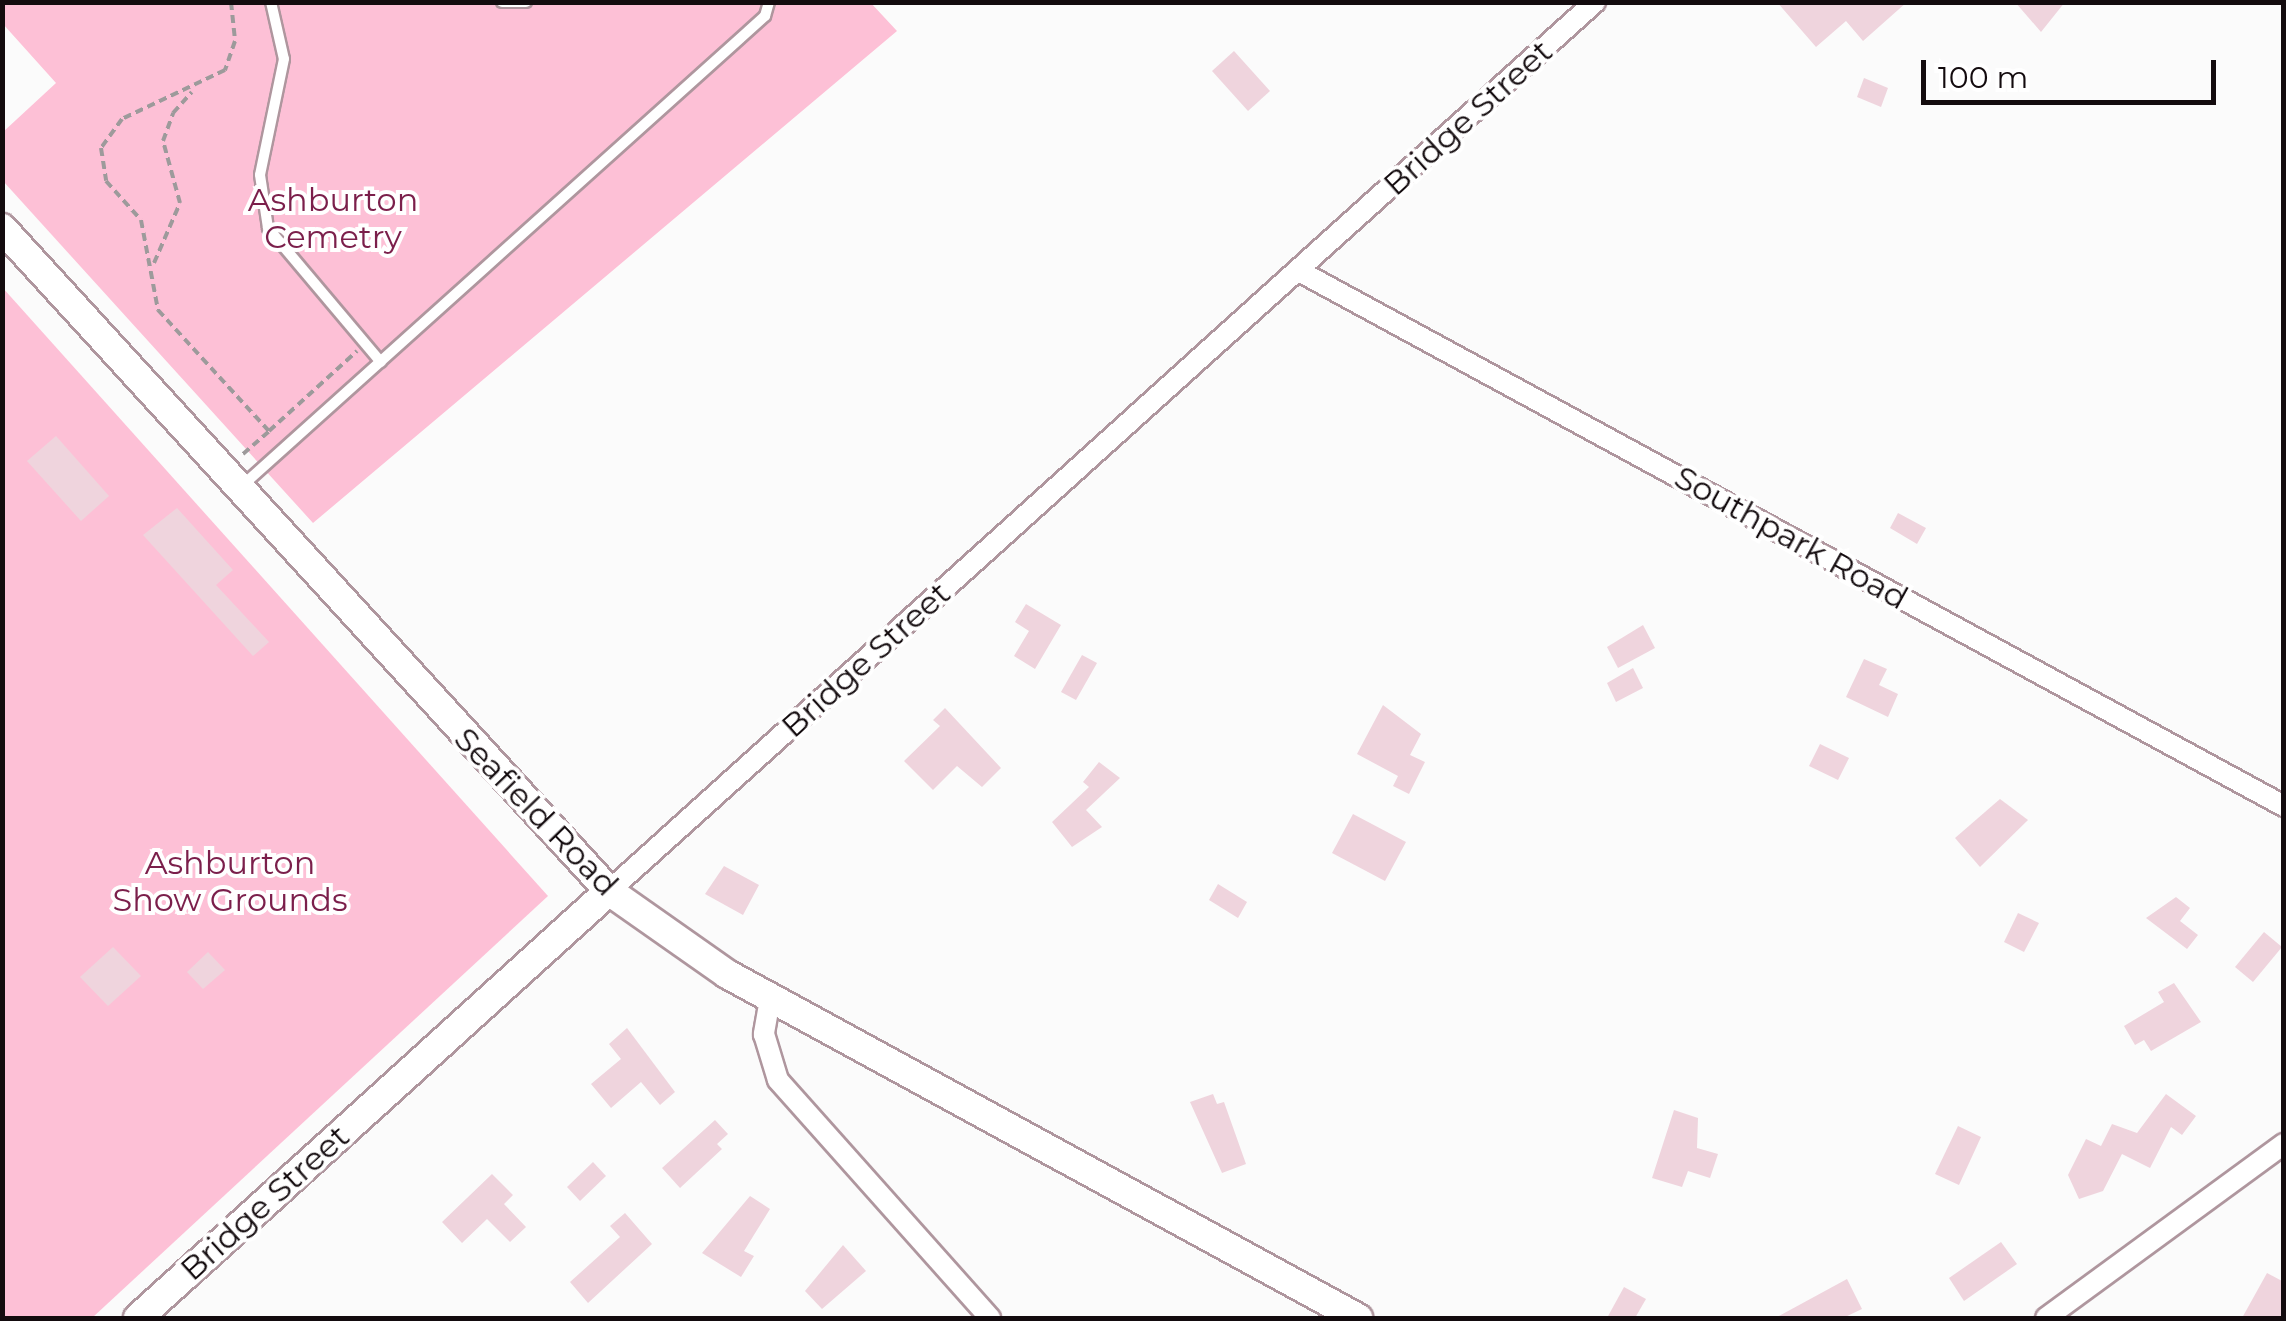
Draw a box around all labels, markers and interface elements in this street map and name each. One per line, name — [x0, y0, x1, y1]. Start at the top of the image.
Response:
street label: Bridge Street — [1376, 32, 1560, 204]
scale bar — [1926, 40, 2221, 102]
text: 100 m — [1938, 59, 2028, 96]
park label: Ashburton Cemetry — [248, 182, 418, 257]
street label: Southpark Road — [1668, 458, 1914, 618]
street label: Bridge Street — [774, 574, 958, 746]
street label: Seafield Road — [446, 720, 626, 904]
park label: Ashburton Show Grounds — [112, 845, 348, 920]
street label: Bridge Street — [173, 1117, 357, 1289]

